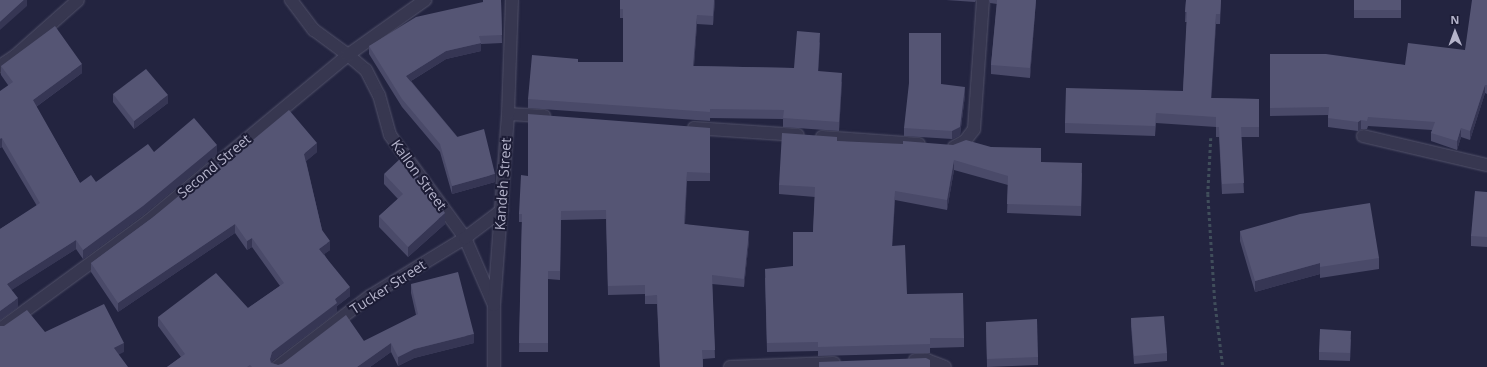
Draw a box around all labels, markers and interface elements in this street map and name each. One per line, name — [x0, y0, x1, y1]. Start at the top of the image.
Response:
north arrow — [1435, 12, 1475, 52]
text: N — [1450, 12, 1459, 27]
street label: Second Street — [174, 130, 254, 202]
street label: Kallon Street — [388, 136, 450, 214]
street label: Kandeh Street — [491, 137, 515, 231]
street label: Tucker Street — [347, 256, 429, 318]

